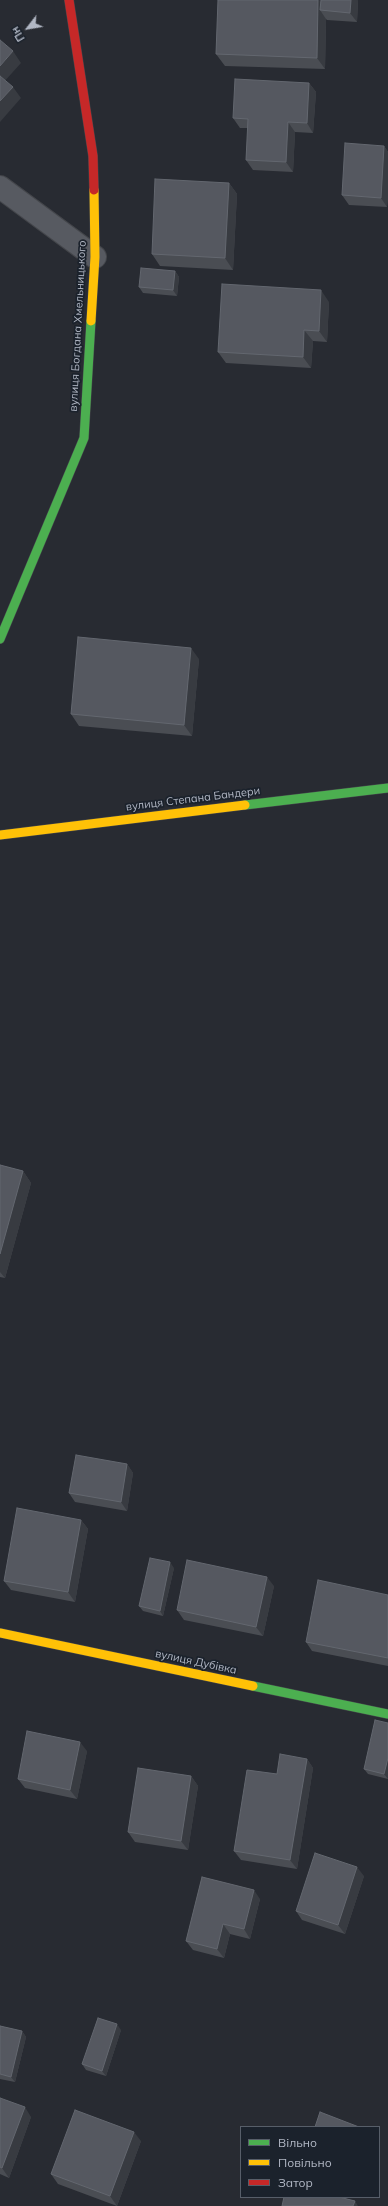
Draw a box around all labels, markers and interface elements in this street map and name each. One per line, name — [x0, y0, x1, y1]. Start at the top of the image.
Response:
north arrow — [8, 8, 48, 48]
text: Пн — [8, 24, 28, 44]
street label: вулиця Богдана Хмельницького — [67, 240, 89, 412]
street label: вулиця Степана Бандери — [125, 784, 261, 814]
street label: вулиця Дубівка — [154, 1647, 238, 1677]
legend — [240, 2126, 380, 2198]
text: Вільно — [278, 2135, 317, 2150]
text: Повільно — [278, 2155, 332, 2170]
text: Затор — [278, 2175, 313, 2190]

